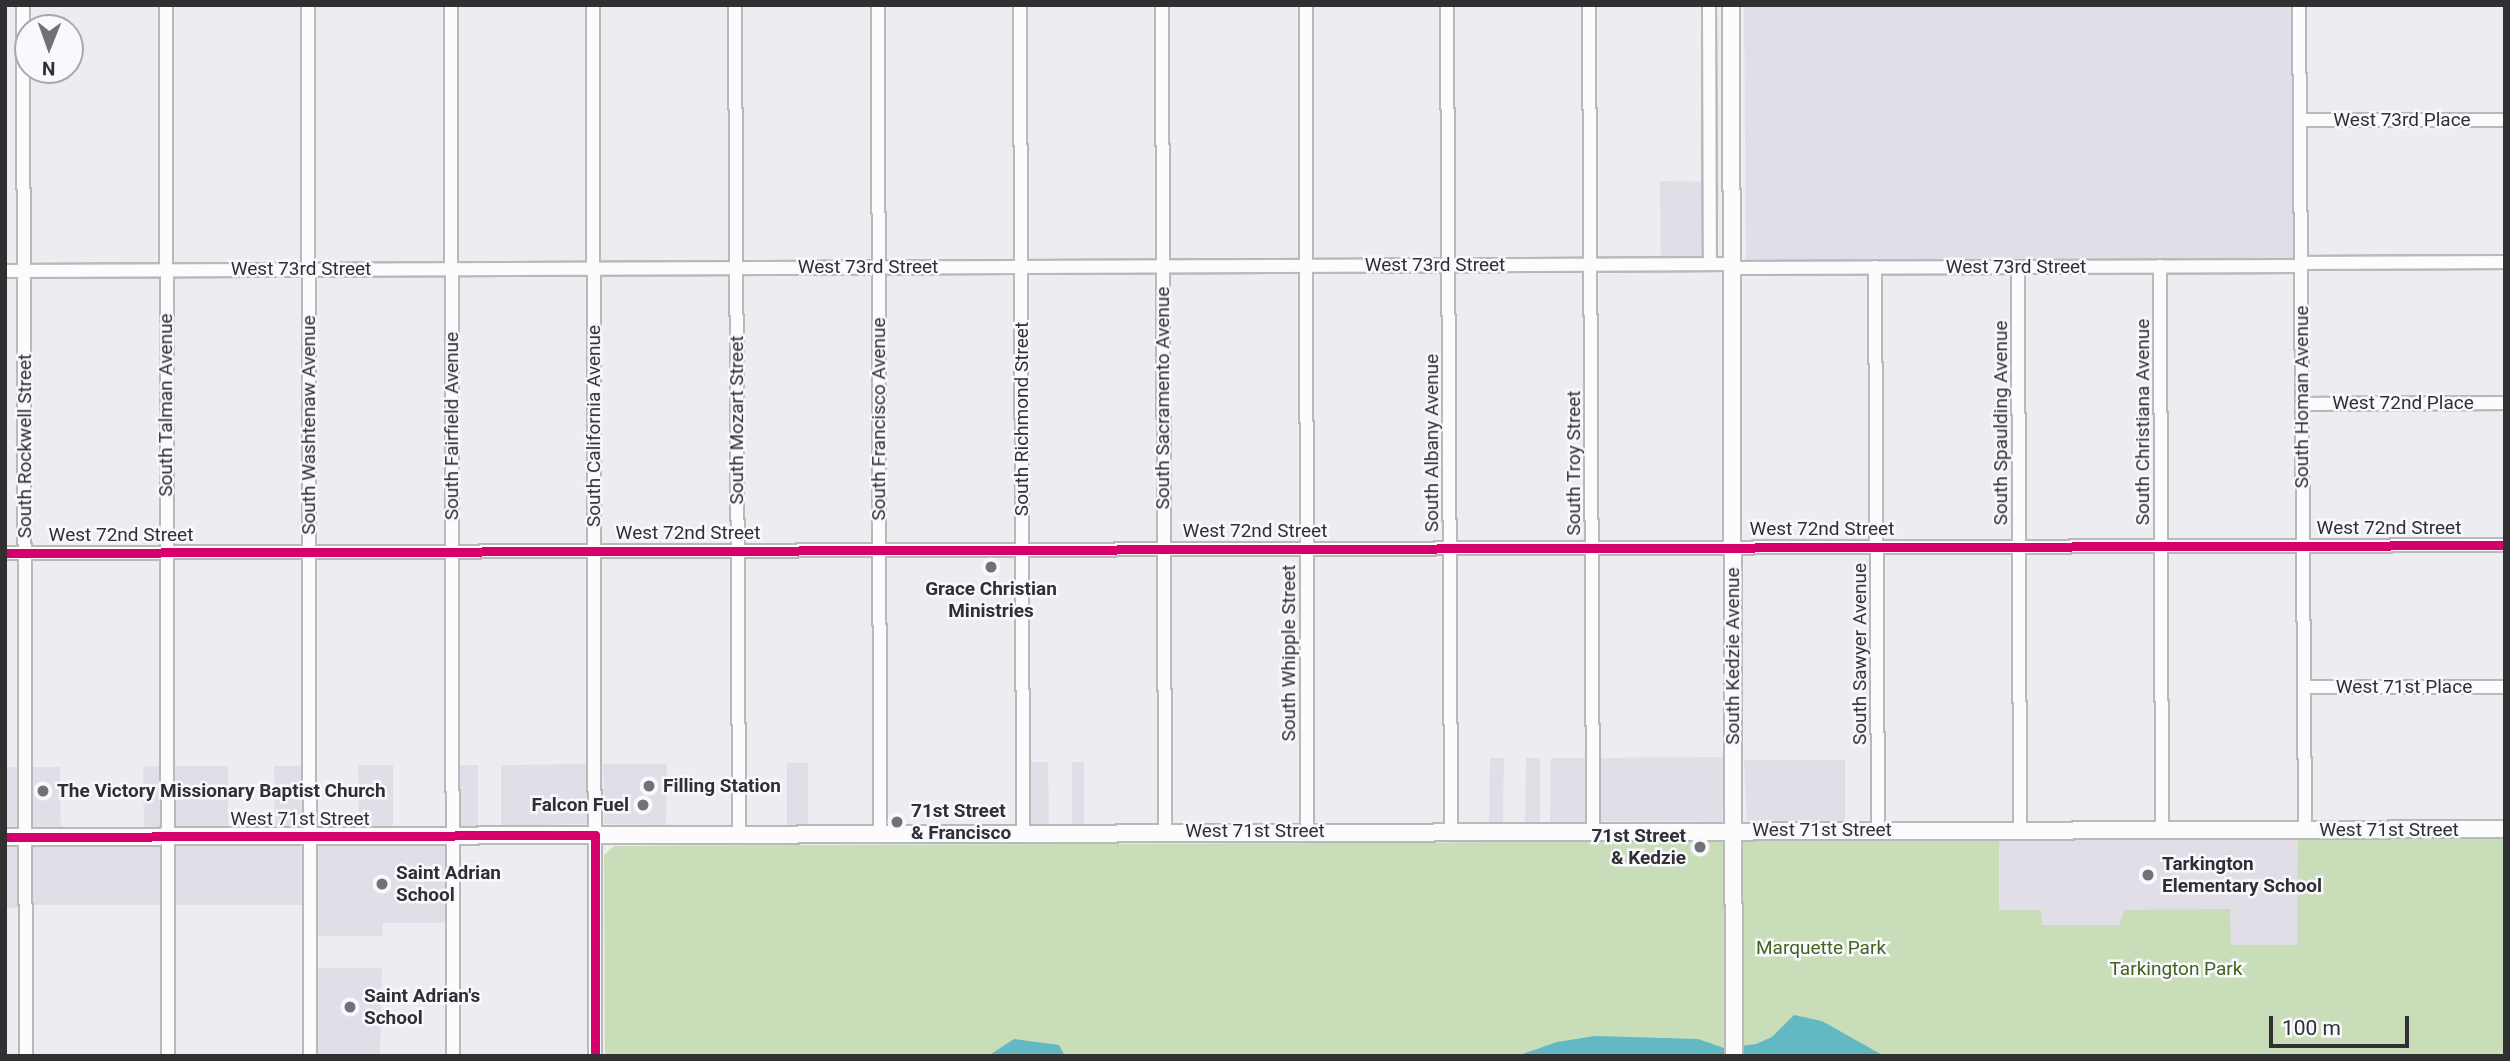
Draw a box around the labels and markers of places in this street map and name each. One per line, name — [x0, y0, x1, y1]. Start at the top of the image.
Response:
marker: Grace Christian Ministries — [983, 559, 999, 575]
place label: Grace Christian Ministries — [925, 578, 1057, 622]
place label: Filling Station — [663, 775, 781, 797]
marker: Filling Station — [641, 778, 657, 794]
place label: The Victory Missionary Baptist Church — [57, 780, 386, 802]
marker: The Victory Missionary Baptist Church — [35, 783, 51, 799]
place label: Falcon Fuel — [532, 794, 629, 816]
marker: Falcon Fuel — [635, 797, 651, 813]
place label: 71st Street & Francisco — [911, 800, 1011, 844]
marker: 71st Street & Francisco — [889, 814, 905, 830]
place label: 71st Street & Kedzie — [1591, 825, 1686, 869]
marker: 71st Street & Kedzie — [1692, 839, 1708, 855]
place label: Tarkington Elementary School — [2162, 853, 2322, 897]
place label: Saint Adrian School — [396, 862, 501, 906]
marker: Tarkington Elementary School — [2140, 867, 2156, 883]
marker: Saint Adrian School — [374, 876, 390, 892]
place label: Saint Adrian's School — [364, 985, 480, 1029]
marker: Saint Adrian's School — [342, 999, 358, 1015]

